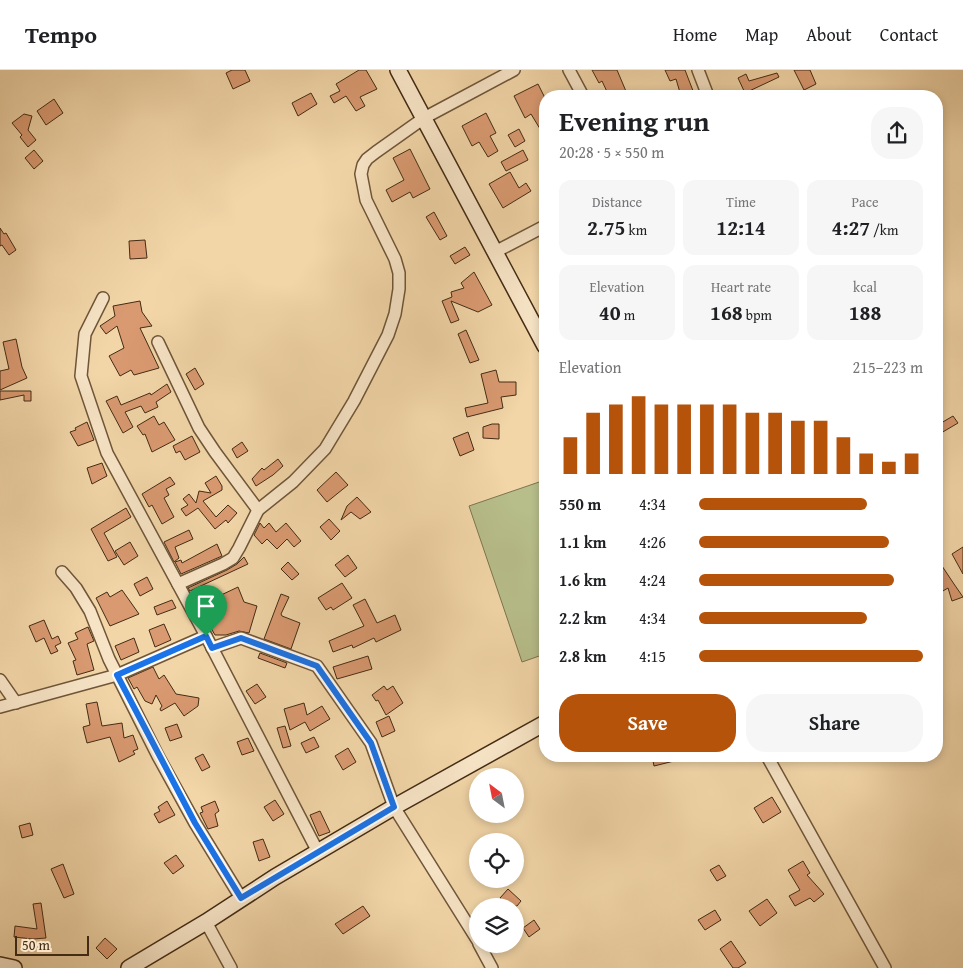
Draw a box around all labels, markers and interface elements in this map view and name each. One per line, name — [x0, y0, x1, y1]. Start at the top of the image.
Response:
text: Tempo — [25, 17, 97, 52]
text: Home — [673, 21, 717, 48]
text: Map — [745, 21, 778, 48]
text: About — [806, 21, 852, 48]
text: Contact — [880, 21, 938, 48]
text: Evening run — [559, 100, 710, 141]
button: share — [871, 107, 923, 159]
text: 20:28 · 5 × 550 m — [559, 140, 664, 164]
text: Distance — [592, 192, 642, 212]
text: Time — [726, 192, 756, 212]
text: Pace — [852, 192, 878, 212]
text: 2.75 — [587, 212, 625, 243]
text: 12:14 — [716, 212, 766, 243]
text: 4:27 — [832, 212, 870, 243]
text: km — [625, 220, 647, 240]
text: /km — [870, 220, 898, 240]
text: Elevation — [590, 277, 644, 297]
text: Heart rate — [711, 277, 771, 297]
text: kcal — [853, 277, 877, 297]
text: 40 — [599, 297, 621, 328]
text: 168 — [710, 297, 743, 328]
text: 188 — [849, 297, 881, 328]
text: m — [621, 305, 635, 325]
text: bpm — [743, 305, 772, 325]
text: Elevation — [559, 355, 622, 379]
text: 215–223 m — [853, 355, 923, 379]
text: 550 m — [559, 492, 601, 516]
text: 4:34 — [639, 492, 666, 516]
text: 1.1 km — [559, 530, 606, 554]
text: 4:26 — [639, 530, 666, 554]
text: 1.6 km — [559, 568, 606, 592]
text: 4:24 — [639, 568, 666, 592]
pin — [185, 585, 227, 636]
icon: arrive — [192, 592, 220, 620]
text: 2.2 km — [559, 606, 606, 630]
text: 4:34 — [639, 606, 666, 630]
text: 2.8 km — [559, 644, 606, 668]
text: 4:15 — [639, 644, 666, 668]
button: Save — [559, 694, 736, 752]
button: Share — [746, 694, 923, 752]
north arrow — [469, 768, 524, 822]
map controls — [469, 768, 524, 953]
button: locate — [469, 833, 524, 888]
button: layers — [469, 898, 524, 953]
scale bar — [15, 933, 89, 956]
text: 50 m — [22, 935, 50, 955]

